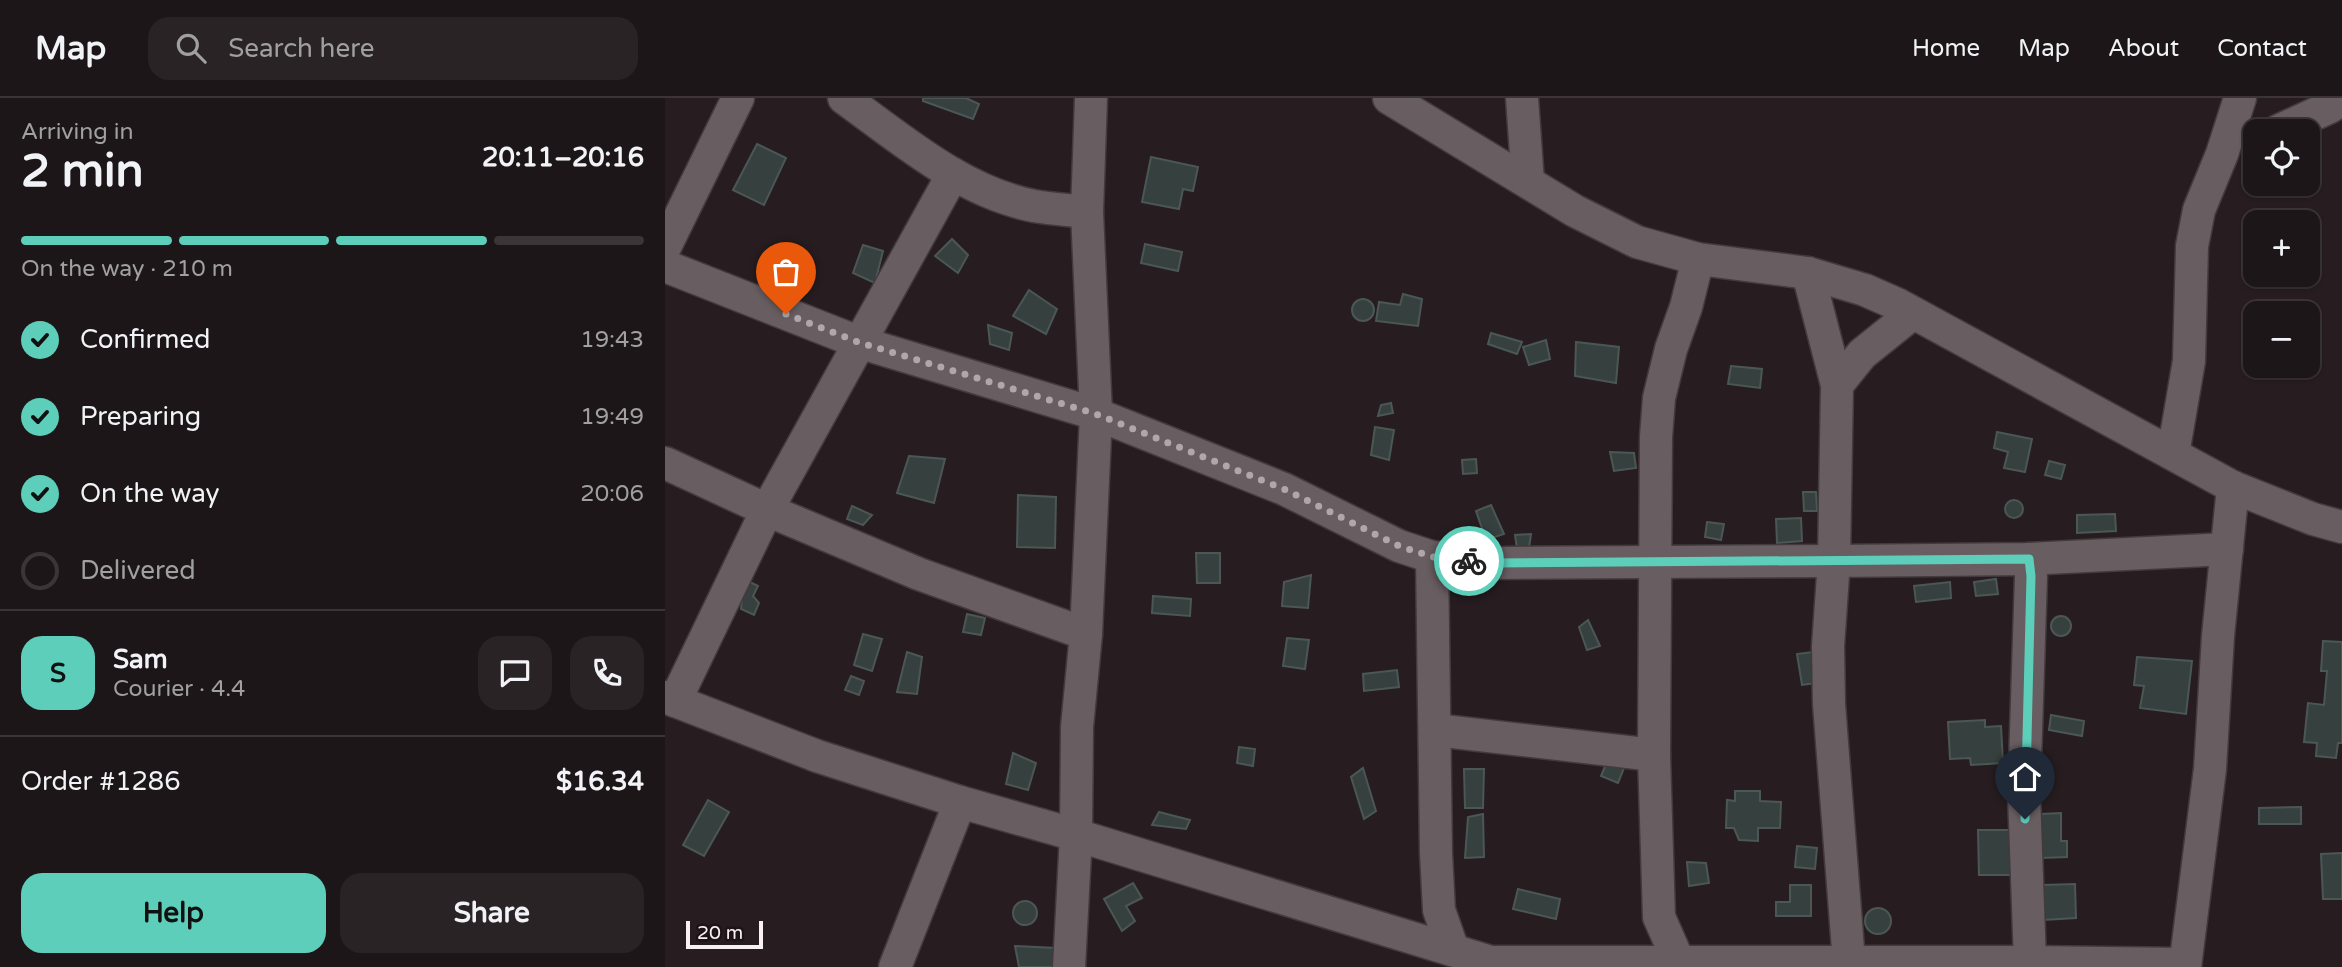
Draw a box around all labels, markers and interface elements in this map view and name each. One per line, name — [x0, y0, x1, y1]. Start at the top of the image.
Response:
search box — [148, 17, 638, 80]
text: Map — [35, 29, 106, 68]
icon: search — [172, 29, 210, 67]
text: Search here — [228, 33, 374, 64]
text: Home — [1912, 34, 1980, 63]
text: Map — [2018, 34, 2070, 63]
text: About — [2108, 34, 2179, 63]
text: Contact — [2217, 34, 2307, 63]
text: Arriving in — [21, 118, 134, 146]
map controls — [2243, 119, 2320, 378]
button: locate — [2243, 119, 2320, 196]
text: 20:11–20:16 — [482, 142, 644, 173]
text: 2 min — [21, 144, 144, 199]
button: + — [2243, 210, 2320, 287]
pin — [756, 242, 816, 314]
icon: bag — [767, 253, 805, 291]
text: On the way · 210 m — [21, 255, 233, 283]
button: − — [2243, 301, 2320, 378]
icon: check — [21, 321, 59, 359]
text: Confirmed — [80, 324, 210, 355]
text: 19:43 — [580, 326, 644, 354]
icon: check — [21, 398, 59, 436]
text: Preparing — [80, 401, 201, 432]
text: 19:49 — [580, 403, 644, 431]
icon: check — [21, 475, 59, 513]
text: On the way — [80, 478, 220, 509]
text: 20:06 — [580, 480, 644, 508]
courier — [1434, 526, 1504, 596]
icon: bike — [1450, 542, 1488, 580]
text: Delivered — [80, 555, 196, 586]
button: chat — [478, 636, 552, 710]
button: phone — [570, 636, 644, 710]
text: Sam — [113, 644, 168, 675]
text: S — [50, 658, 66, 689]
text: Courier · 4.4 — [113, 675, 245, 703]
pin — [1995, 747, 2055, 819]
icon: home — [2006, 758, 2044, 796]
text: Order #1286 — [21, 766, 181, 797]
text: $16.34 — [556, 766, 644, 797]
button: Help — [21, 873, 326, 953]
button: Share — [340, 873, 644, 953]
scale bar — [686, 918, 763, 950]
text: 20 m — [697, 922, 743, 944]

